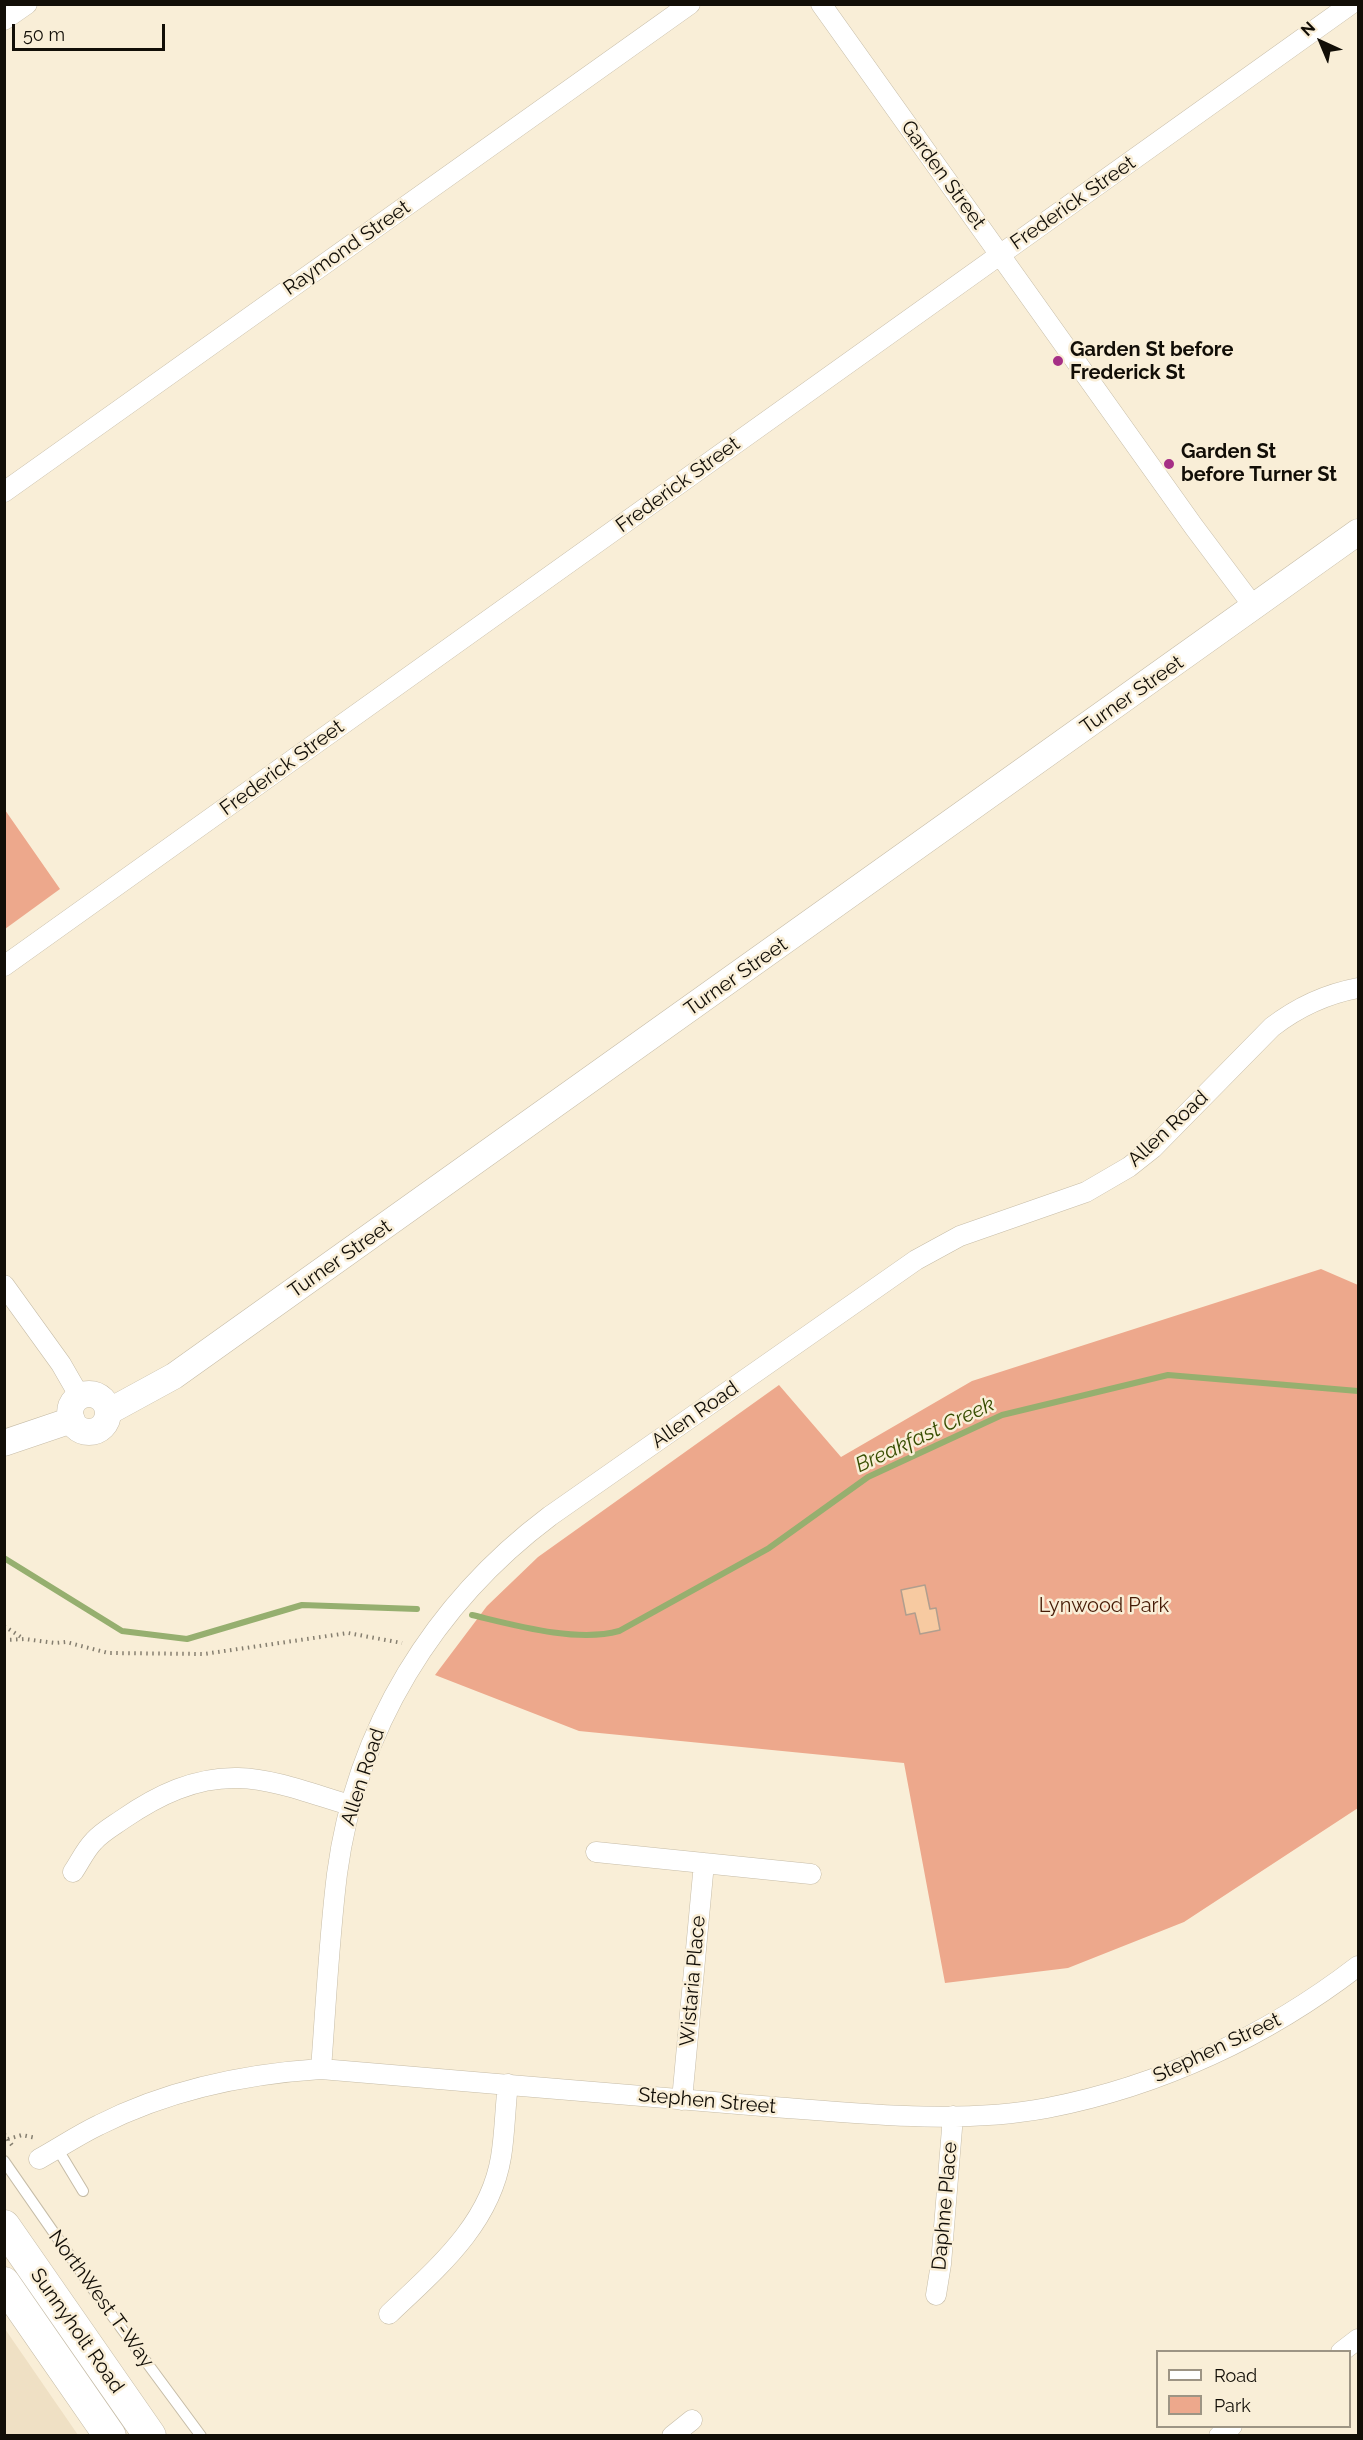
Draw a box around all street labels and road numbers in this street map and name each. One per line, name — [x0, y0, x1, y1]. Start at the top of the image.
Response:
street label: Garden Street — [896, 116, 990, 234]
street label: Frederick Street — [1006, 151, 1140, 255]
street label: Raymond Street — [279, 195, 415, 301]
street label: Frederick Street — [611, 432, 745, 538]
street label: Turner Street — [1076, 651, 1188, 739]
street label: Frederick Street — [215, 715, 349, 821]
street label: Turner Street — [680, 933, 792, 1021]
street label: Allen Road — [1123, 1086, 1213, 1172]
street label: Turner Street — [284, 1215, 396, 1303]
street label: Allen Road — [647, 1376, 743, 1454]
street label: Allen Road — [336, 1725, 390, 1829]
street label: Wistaria Place — [675, 1915, 711, 2047]
street label: Stephen Street — [1149, 2008, 1285, 2088]
street label: Stephen Street — [637, 2083, 777, 2119]
street label: Daphne Place — [927, 2141, 963, 2271]
street label: NorthWest T-Way — [43, 2226, 159, 2372]
street label: Sunnyholt Road — [25, 2264, 129, 2398]

